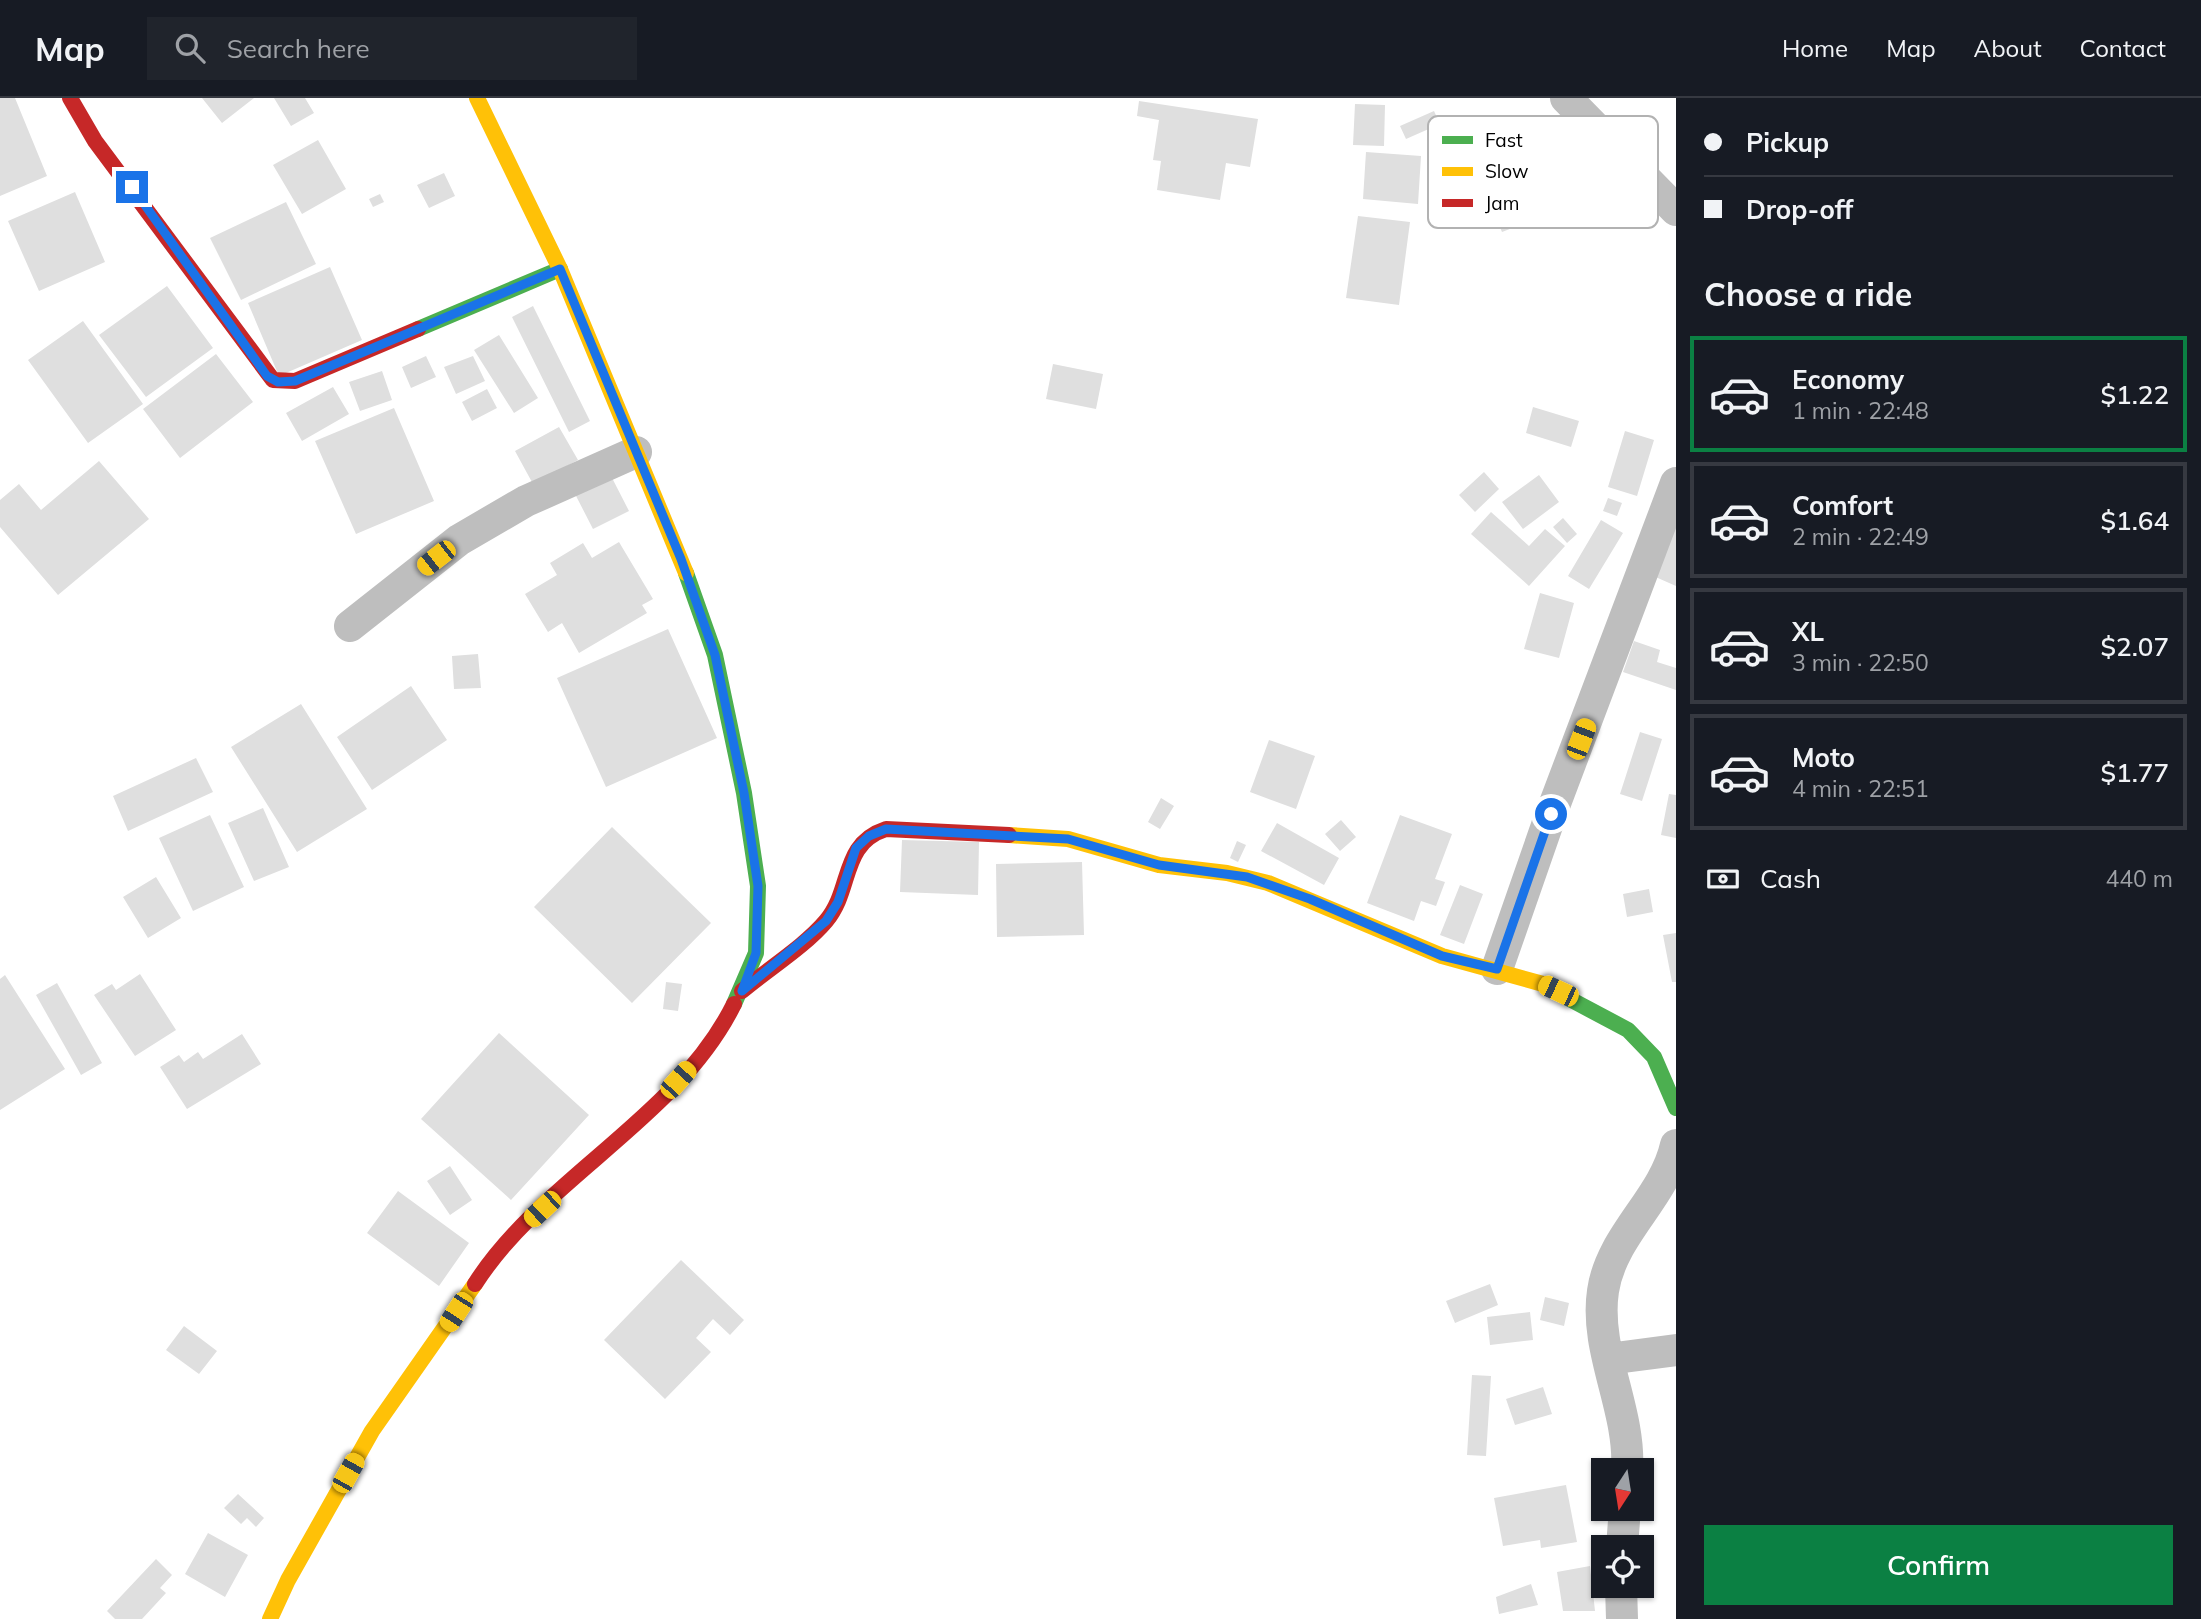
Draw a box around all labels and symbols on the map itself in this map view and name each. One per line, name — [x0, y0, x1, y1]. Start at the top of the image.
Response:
legend — [1428, 116, 1658, 228]
text: Fast — [1485, 128, 1523, 152]
text: Slow — [1485, 159, 1529, 183]
route end — [116, 171, 148, 203]
text: Jam — [1485, 191, 1519, 215]
car — [413, 537, 460, 579]
car — [1564, 716, 1599, 762]
route start — [1535, 798, 1567, 830]
car — [1535, 973, 1582, 1009]
car — [657, 1057, 700, 1103]
car — [520, 1187, 565, 1231]
car — [436, 1289, 477, 1335]
car — [329, 1450, 368, 1496]
north arrow — [1591, 1458, 1654, 1521]

